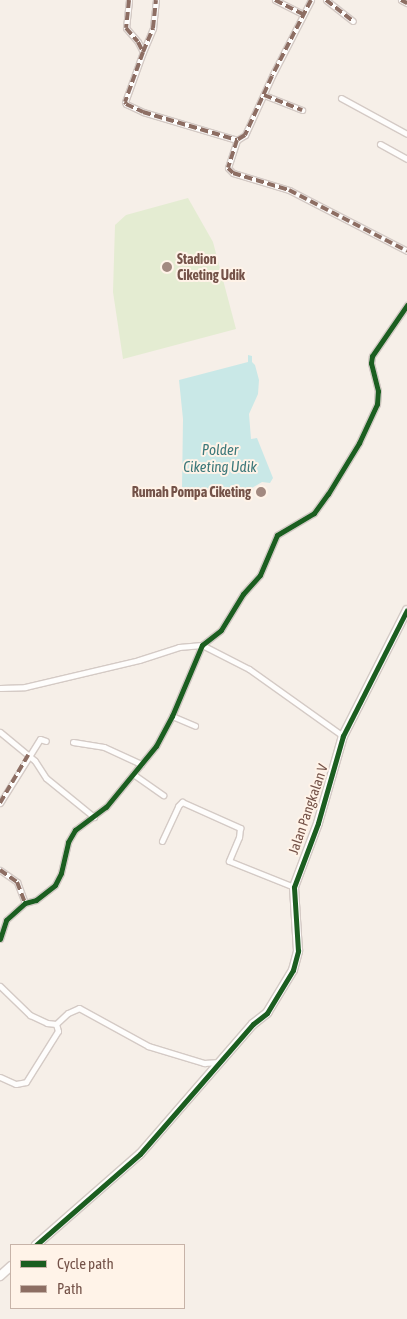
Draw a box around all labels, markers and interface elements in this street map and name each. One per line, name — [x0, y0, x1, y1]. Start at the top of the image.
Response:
place label: Stadion Ciketing Udik — [177, 251, 245, 284]
marker: Stadion Ciketing Udik — [161, 261, 173, 273]
water label: Polder Ciketing Udik — [183, 440, 257, 475]
place label: Rumah Pompa Ciketing — [132, 484, 251, 500]
marker: Rumah Pompa Ciketing — [255, 486, 267, 498]
street label: Jalan Pangkalan V — [285, 762, 331, 856]
legend — [10, 1244, 185, 1309]
text: Cycle path — [57, 1255, 114, 1272]
text: Path — [57, 1280, 83, 1297]

